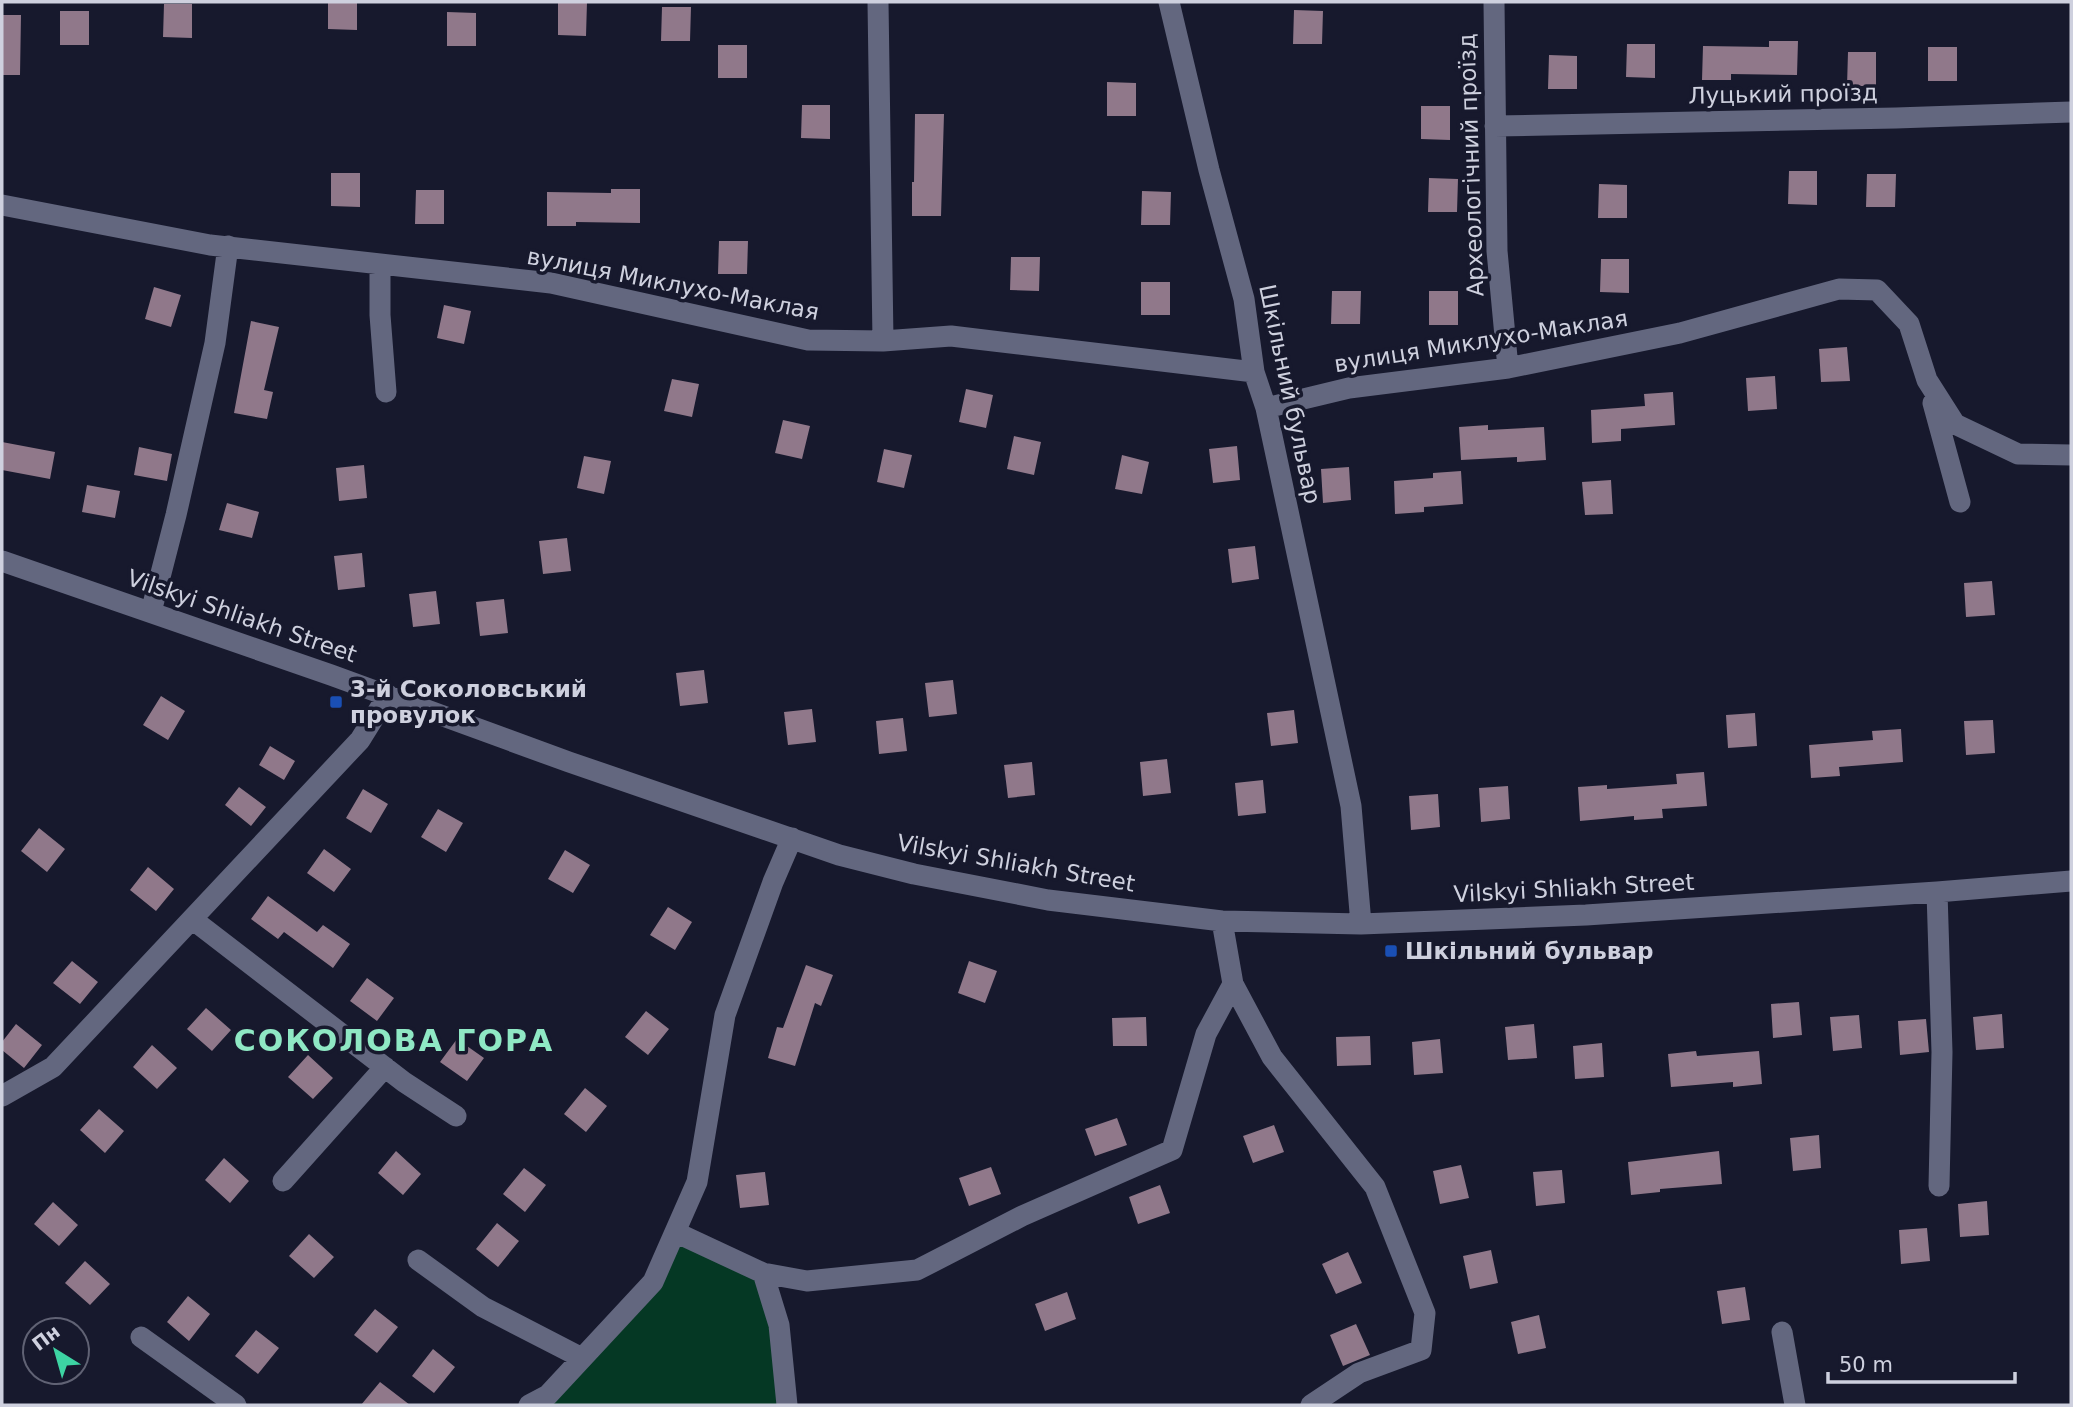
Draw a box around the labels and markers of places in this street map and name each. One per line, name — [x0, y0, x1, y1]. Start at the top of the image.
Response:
place label: 3-й Соколовський провулок — [350, 676, 587, 728]
marker: 3-й Соколовський провулок — [328, 694, 344, 710]
place label: Шкільний бульвар — [1405, 938, 1653, 964]
marker: Шкільний бульвар — [1383, 943, 1399, 959]

